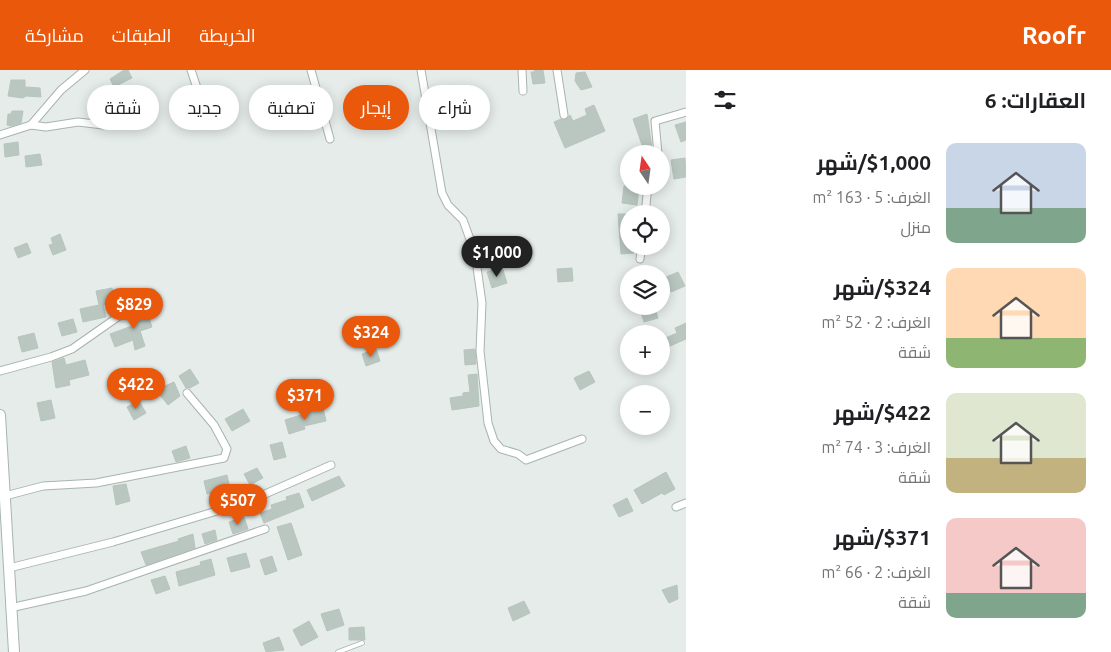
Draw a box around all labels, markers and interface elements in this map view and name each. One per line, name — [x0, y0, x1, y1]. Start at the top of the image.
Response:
text: Roofr — [1022, 22, 1086, 49]
text: مشاركة — [25, 25, 84, 45]
text: الطبقات — [112, 25, 171, 45]
text: الخريطة — [199, 25, 256, 45]
chip: شقة — [87, 85, 159, 130]
chip: جديد — [169, 85, 239, 130]
chip: تصفية — [249, 85, 333, 130]
chip: إيجار — [343, 85, 409, 130]
chip: شراء — [419, 85, 490, 130]
icon: filters — [711, 86, 739, 114]
text: العقارات: 6 — [985, 88, 1086, 112]
north arrow — [620, 145, 670, 195]
map controls — [620, 145, 670, 435]
text: $1,000/شهر — [817, 150, 931, 174]
icon: home — [986, 163, 1046, 223]
text: الغرف: 5 · 163 m² — [813, 188, 931, 206]
button: locate — [620, 205, 670, 255]
text: منزل — [901, 218, 931, 236]
pin: $1,000 — [456, 236, 538, 278]
text: $1,000 — [472, 243, 522, 261]
button: layers — [620, 265, 670, 315]
text: $324/شهر — [834, 275, 931, 299]
pin: $829 — [104, 288, 164, 330]
icon: home — [986, 288, 1046, 348]
text: $829 — [116, 295, 152, 313]
text: الغرف: 2 · 52 m² — [822, 313, 931, 331]
pin: $324 — [341, 316, 401, 358]
text: $324 — [353, 323, 389, 341]
button: + — [620, 325, 670, 375]
text: شقة — [898, 343, 931, 361]
pin: $422 — [106, 368, 166, 410]
text: $422 — [118, 375, 154, 393]
pin: $371 — [275, 378, 335, 421]
button: − — [620, 385, 670, 435]
text: $371 — [287, 386, 323, 404]
text: $422/شهر — [834, 400, 931, 424]
icon: home — [986, 413, 1046, 473]
text: الغرف: 3 · 74 m² — [822, 438, 931, 456]
text: شقة — [898, 468, 931, 486]
pin: $507 — [208, 484, 268, 526]
text: $507 — [220, 491, 256, 509]
text: $371/شهر — [834, 525, 931, 549]
icon: home — [986, 538, 1046, 598]
text: الغرف: 2 · 66 m² — [822, 563, 931, 581]
text: شقة — [898, 593, 931, 611]

